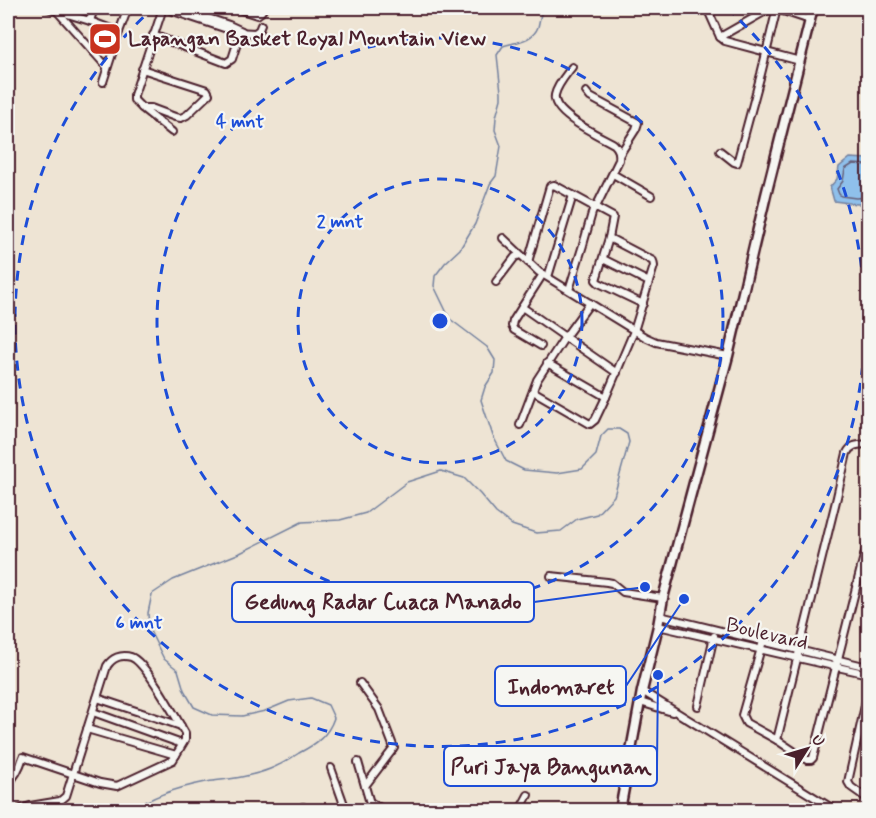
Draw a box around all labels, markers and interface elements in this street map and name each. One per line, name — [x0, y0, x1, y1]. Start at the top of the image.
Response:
sports icon: Lapangan Basket Royal Mountain View — [87, 21, 123, 57]
place label: Lapangan Basket Royal Mountain View — [128, 25, 486, 53]
text: 4 mnt — [216, 110, 265, 134]
text: 2 mnt — [317, 210, 364, 234]
centre of rings — [430, 311, 450, 331]
callout: Gedung Radar Cuaca Manado — [232, 582, 534, 622]
text: Gedung Radar Cuaca Manado — [245, 589, 521, 618]
text: 6 mnt — [116, 611, 163, 635]
street label: Boulevard — [723, 611, 811, 657]
callout: Indomaret — [495, 666, 626, 706]
text: Indomaret — [508, 674, 615, 702]
north arrow — [777, 719, 837, 779]
text: U — [806, 730, 829, 751]
callout: Puri Jaya Bangunan — [444, 746, 657, 786]
text: Puri Jaya Bangunan — [450, 754, 652, 783]

